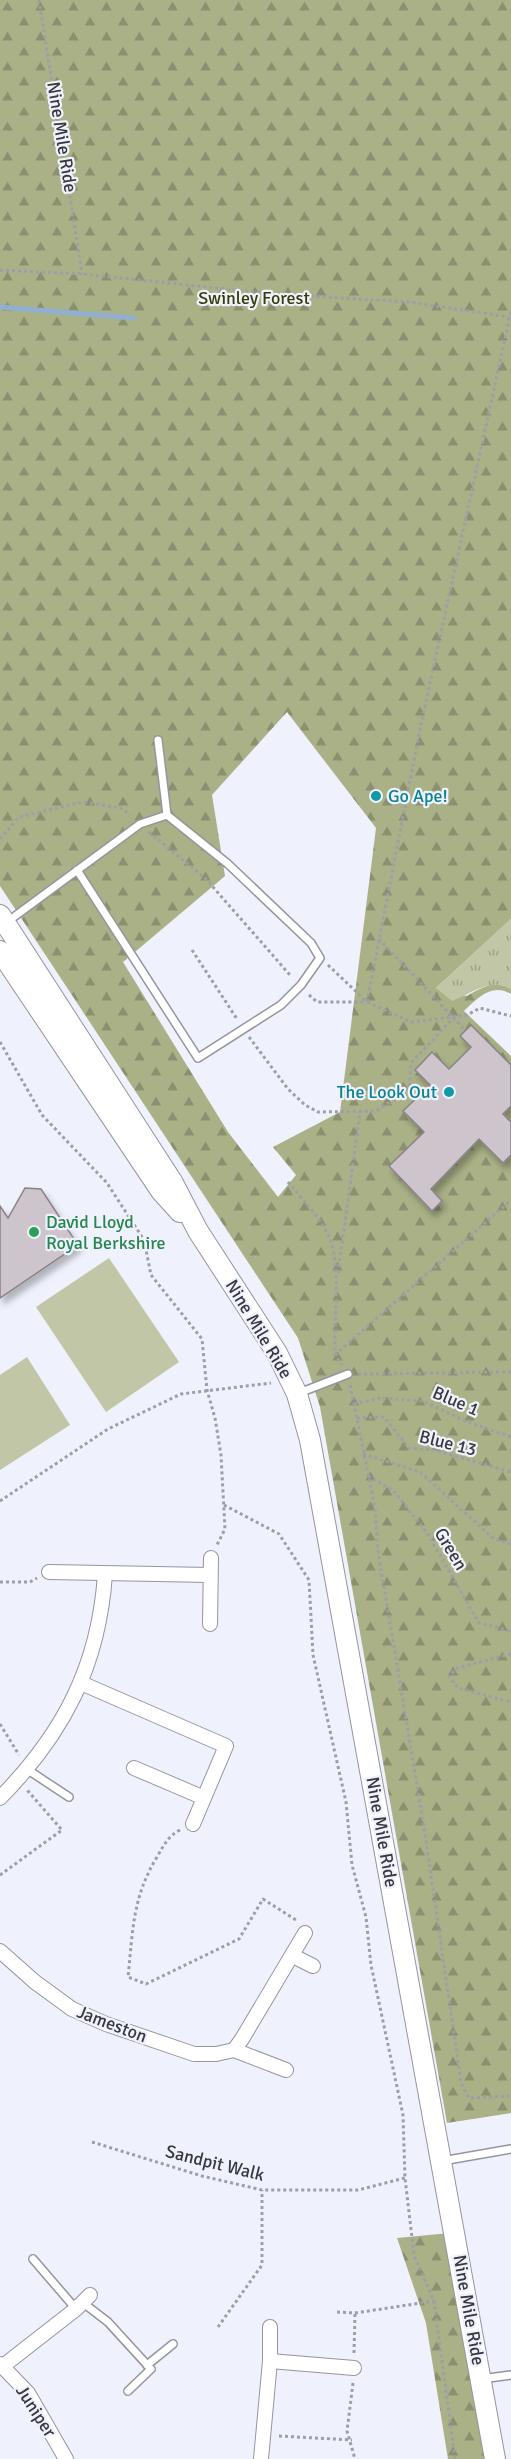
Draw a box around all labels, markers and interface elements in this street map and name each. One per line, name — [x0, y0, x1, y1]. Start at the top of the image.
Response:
street label: Nine Mile Ride — [42, 80, 82, 194]
park label: Swinley Forest — [198, 287, 310, 309]
place label: Go Ape! — [388, 785, 448, 807]
marker: Go Ape! — [369, 789, 383, 803]
place label: The Look Out — [337, 1081, 437, 1103]
marker: The Look Out — [442, 1085, 456, 1099]
place label: David Lloyd Royal Berkshire — [46, 1211, 166, 1254]
marker: David Lloyd Royal Berkshire — [27, 1225, 41, 1239]
street label: Nine Mile Ride — [221, 1275, 297, 1383]
street label: Blue 1 — [429, 1381, 483, 1421]
street label: Blue 13 — [417, 1425, 479, 1461]
street label: Green — [430, 1524, 472, 1574]
street label: Nine Mile Ride — [361, 1775, 403, 1889]
street label: Jameston — [74, 2001, 150, 2047]
street label: Sandpit Walk — [163, 2140, 267, 2186]
street label: Nine Mile Ride — [448, 2253, 490, 2367]
street label: Juniper — [11, 2381, 61, 2442]

